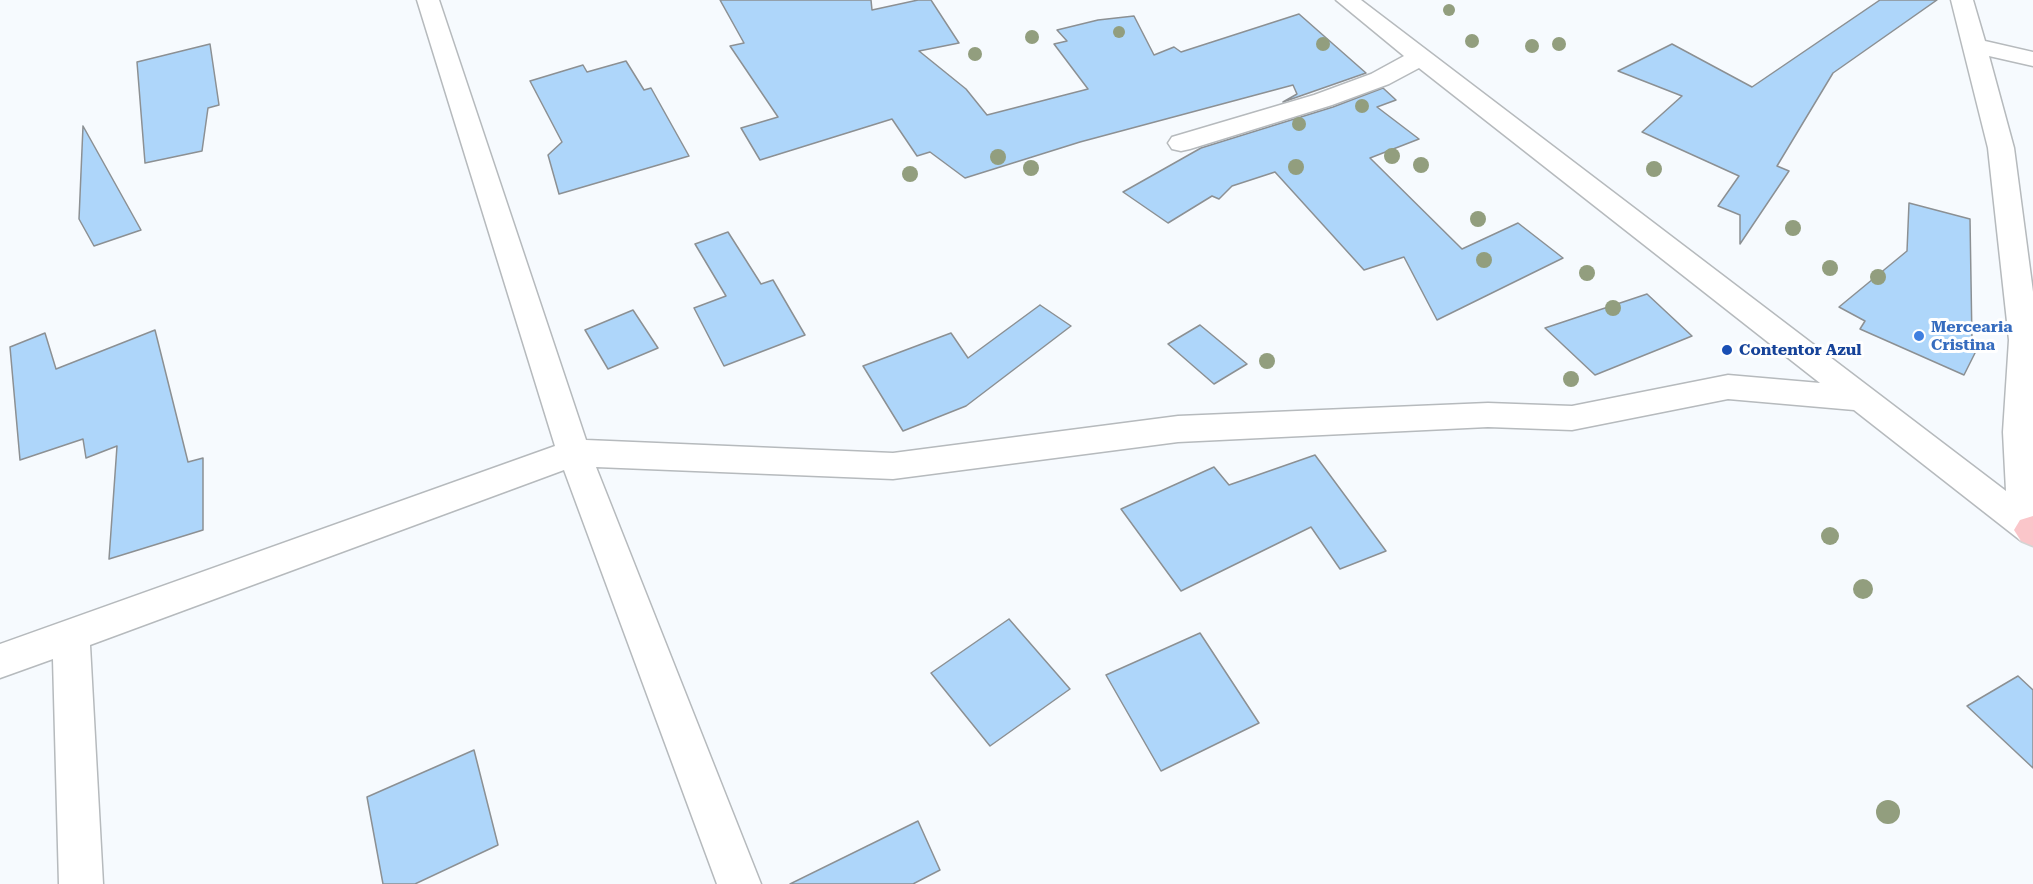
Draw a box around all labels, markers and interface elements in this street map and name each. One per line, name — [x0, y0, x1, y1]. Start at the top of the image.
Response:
place label: Mercearia Cristina — [1931, 317, 2013, 355]
marker: Mercearia Cristina — [1912, 329, 1926, 343]
place label: Contentor Azul — [1739, 340, 1862, 360]
marker: Contentor Azul — [1720, 343, 1734, 357]

